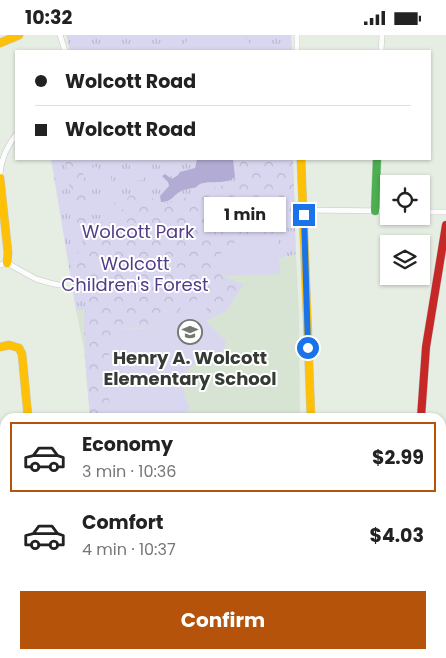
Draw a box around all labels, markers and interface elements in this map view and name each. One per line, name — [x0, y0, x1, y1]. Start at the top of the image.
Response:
text: 10:32 — [25, 4, 72, 31]
text: Wolcott Road — [65, 68, 196, 95]
text: Wolcott Road — [65, 116, 196, 143]
map controls — [380, 175, 430, 285]
button: locate — [380, 175, 430, 225]
callout: 1 min — [204, 197, 286, 233]
text: 1 min — [224, 203, 266, 226]
route end — [293, 204, 315, 226]
park label: Wolcott Park — [82, 219, 195, 244]
button: layers — [380, 235, 430, 285]
park label: Wolcott Children's Forest — [61, 251, 209, 297]
school or university icon: Henry A. Wolcott Elementary School — [177, 319, 203, 345]
route start — [297, 337, 319, 359]
place label: Henry A. Wolcott Elementary School — [103, 345, 277, 391]
text: Economy — [82, 431, 173, 458]
icon: car — [22, 435, 67, 480]
text: $2.99 — [372, 444, 424, 471]
text: 3 min · 10:36 — [82, 460, 176, 483]
text: Comfort — [82, 509, 164, 536]
icon: car — [22, 513, 67, 558]
text: $4.03 — [369, 522, 424, 549]
text: 4 min · 10:37 — [82, 538, 176, 561]
button: Confirm — [20, 591, 426, 649]

